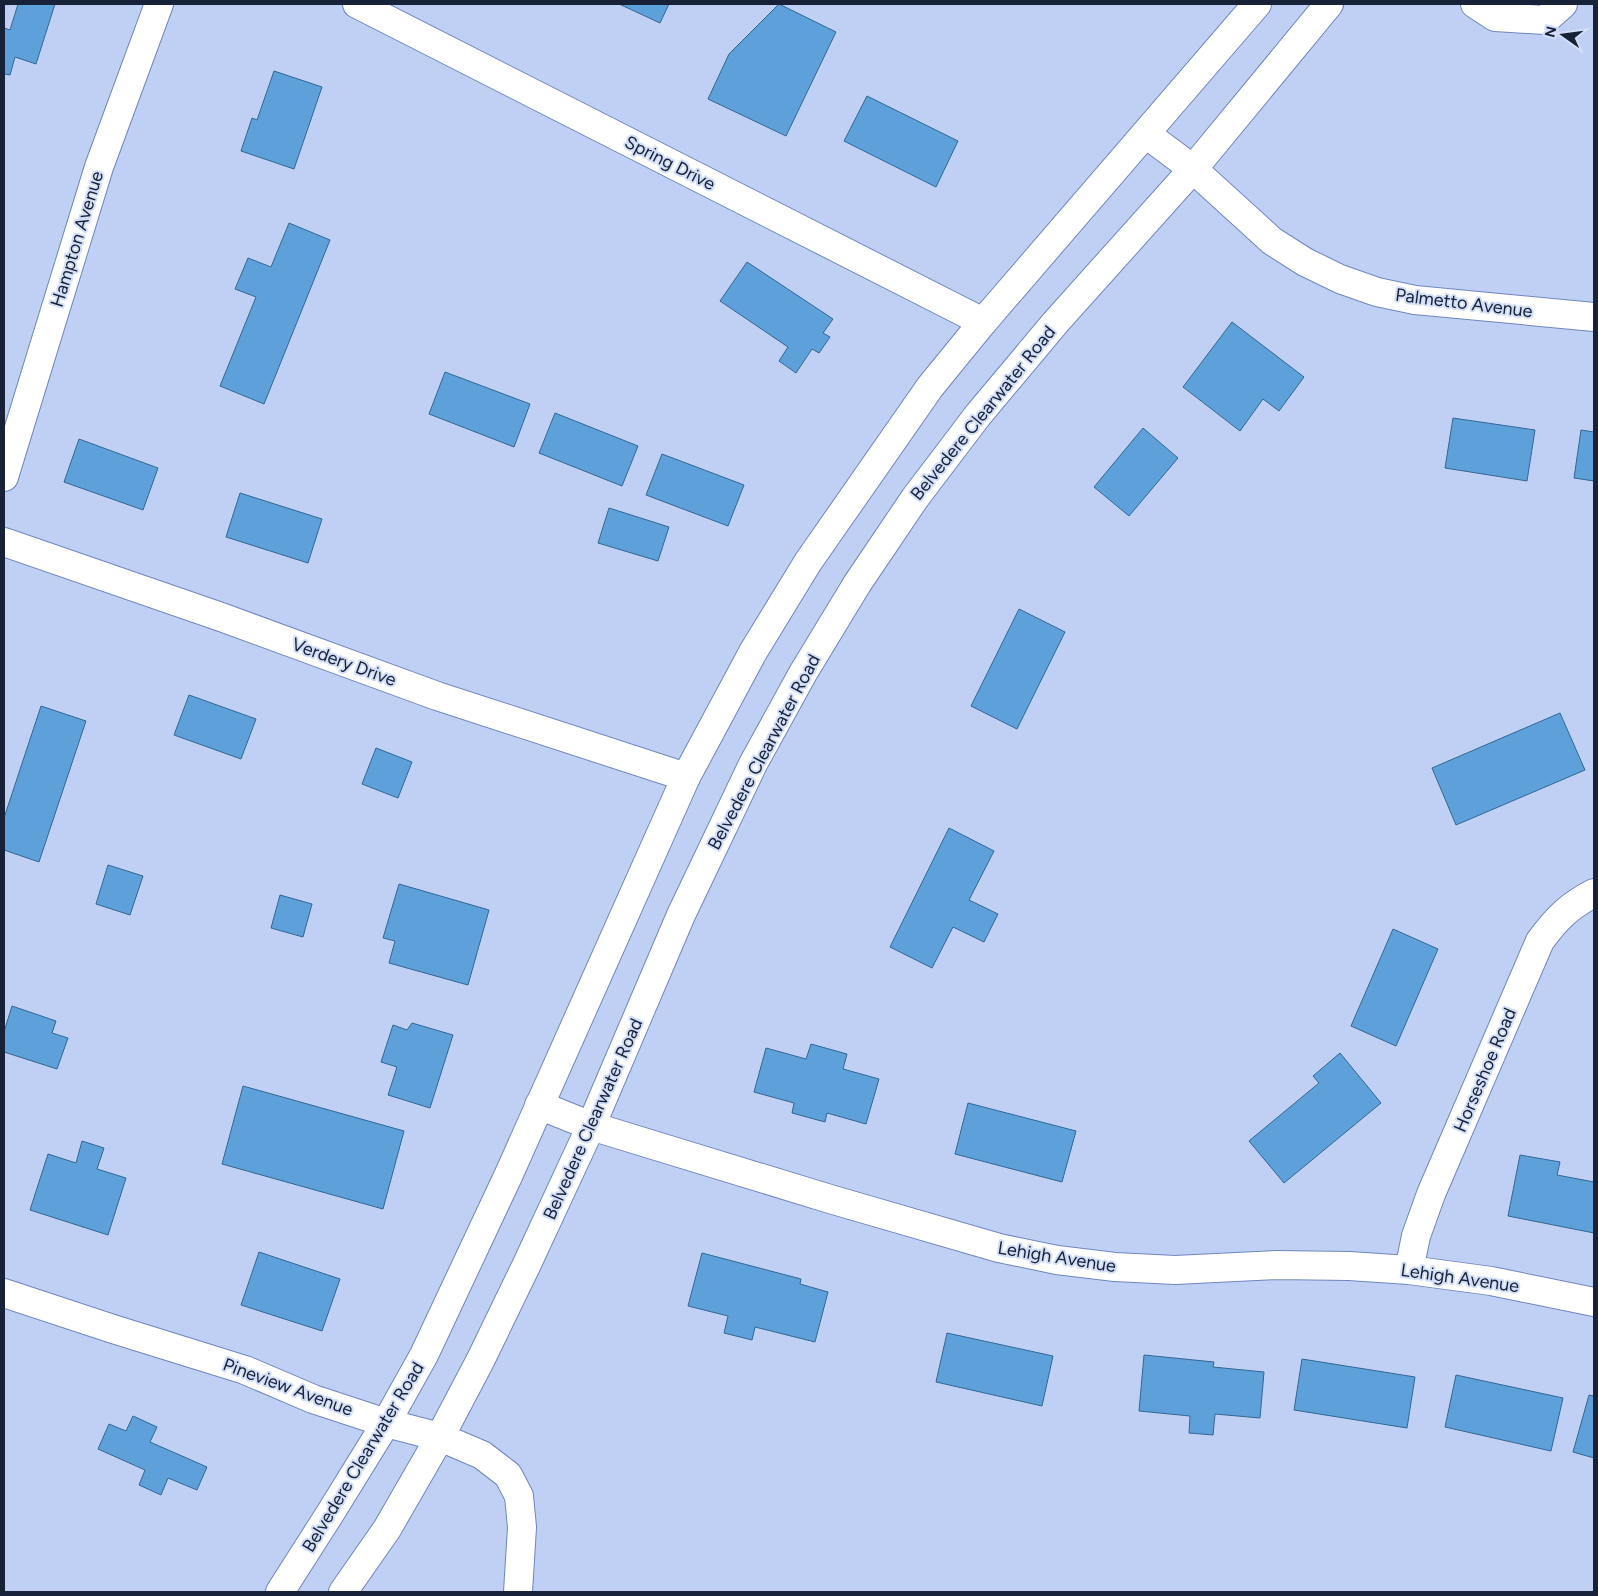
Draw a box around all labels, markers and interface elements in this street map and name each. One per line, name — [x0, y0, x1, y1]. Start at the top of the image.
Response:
north arrow — [1538, 10, 1588, 60]
text: N — [1541, 25, 1560, 39]
street label: Spring Drive — [621, 131, 719, 195]
street label: Hampton Avenue — [46, 168, 108, 310]
street label: Palmetto Avenue — [1394, 284, 1534, 322]
street label: Belvedere Clearwater Road — [906, 321, 1060, 505]
street label: Verdery Drive — [289, 633, 399, 691]
street label: Belvedere Clearwater Road — [703, 651, 825, 853]
street label: Horseshoe Road — [1449, 1005, 1521, 1135]
street label: Belvedere Clearwater Road — [539, 1015, 647, 1223]
street label: Lehigh Avenue — [996, 1237, 1118, 1277]
street label: Lehigh Avenue — [1399, 1259, 1521, 1297]
street label: Pineview Avenue — [220, 1353, 356, 1421]
street label: Belvedere Clearwater Road — [297, 1358, 429, 1556]

